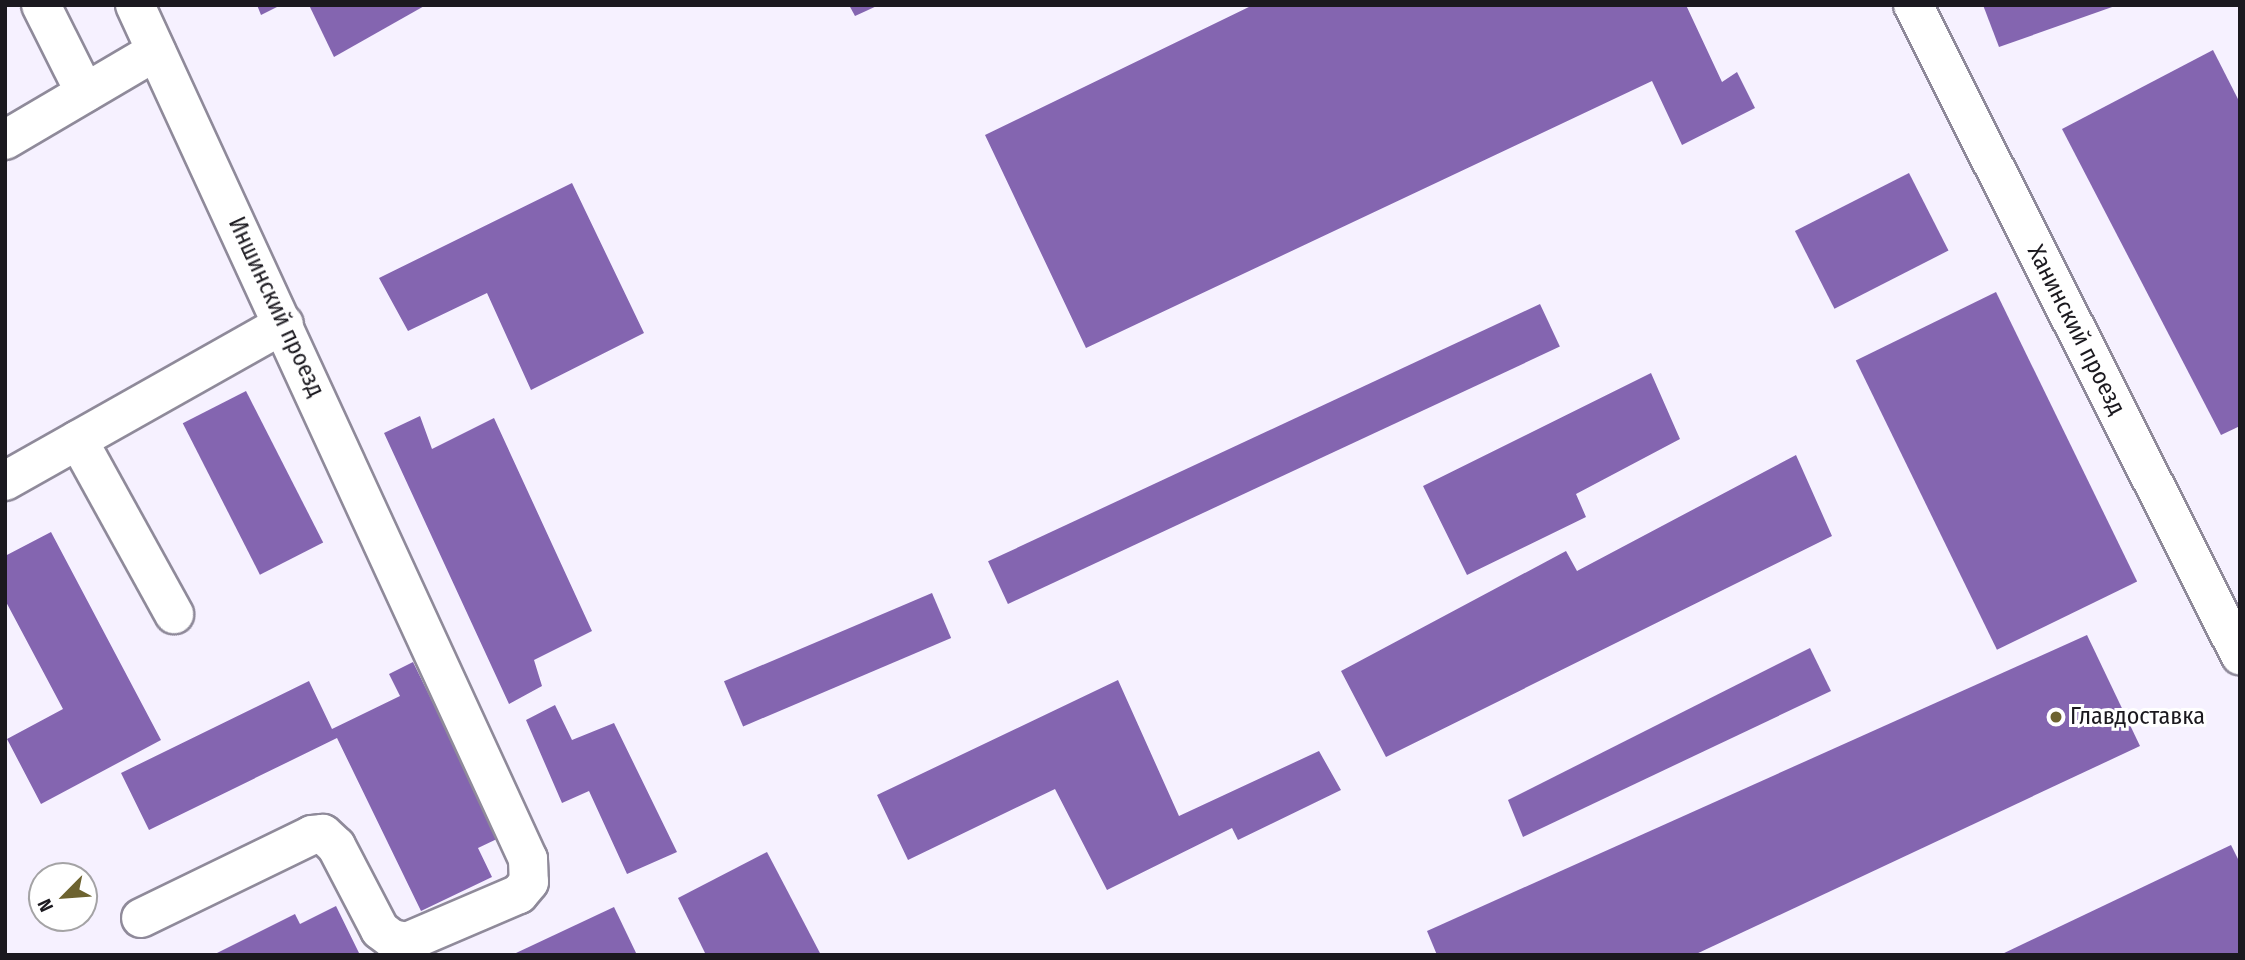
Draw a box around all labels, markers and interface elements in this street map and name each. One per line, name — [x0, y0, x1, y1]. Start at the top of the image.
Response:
street label: Иншинский проезд — [222, 213, 330, 401]
street label: Ханинский проезд — [2021, 240, 2131, 420]
place label: Главдоставка — [2070, 703, 2205, 731]
marker: Главдоставка — [2048, 709, 2064, 725]
north arrow — [28, 862, 98, 932]
text: N — [33, 895, 58, 915]

